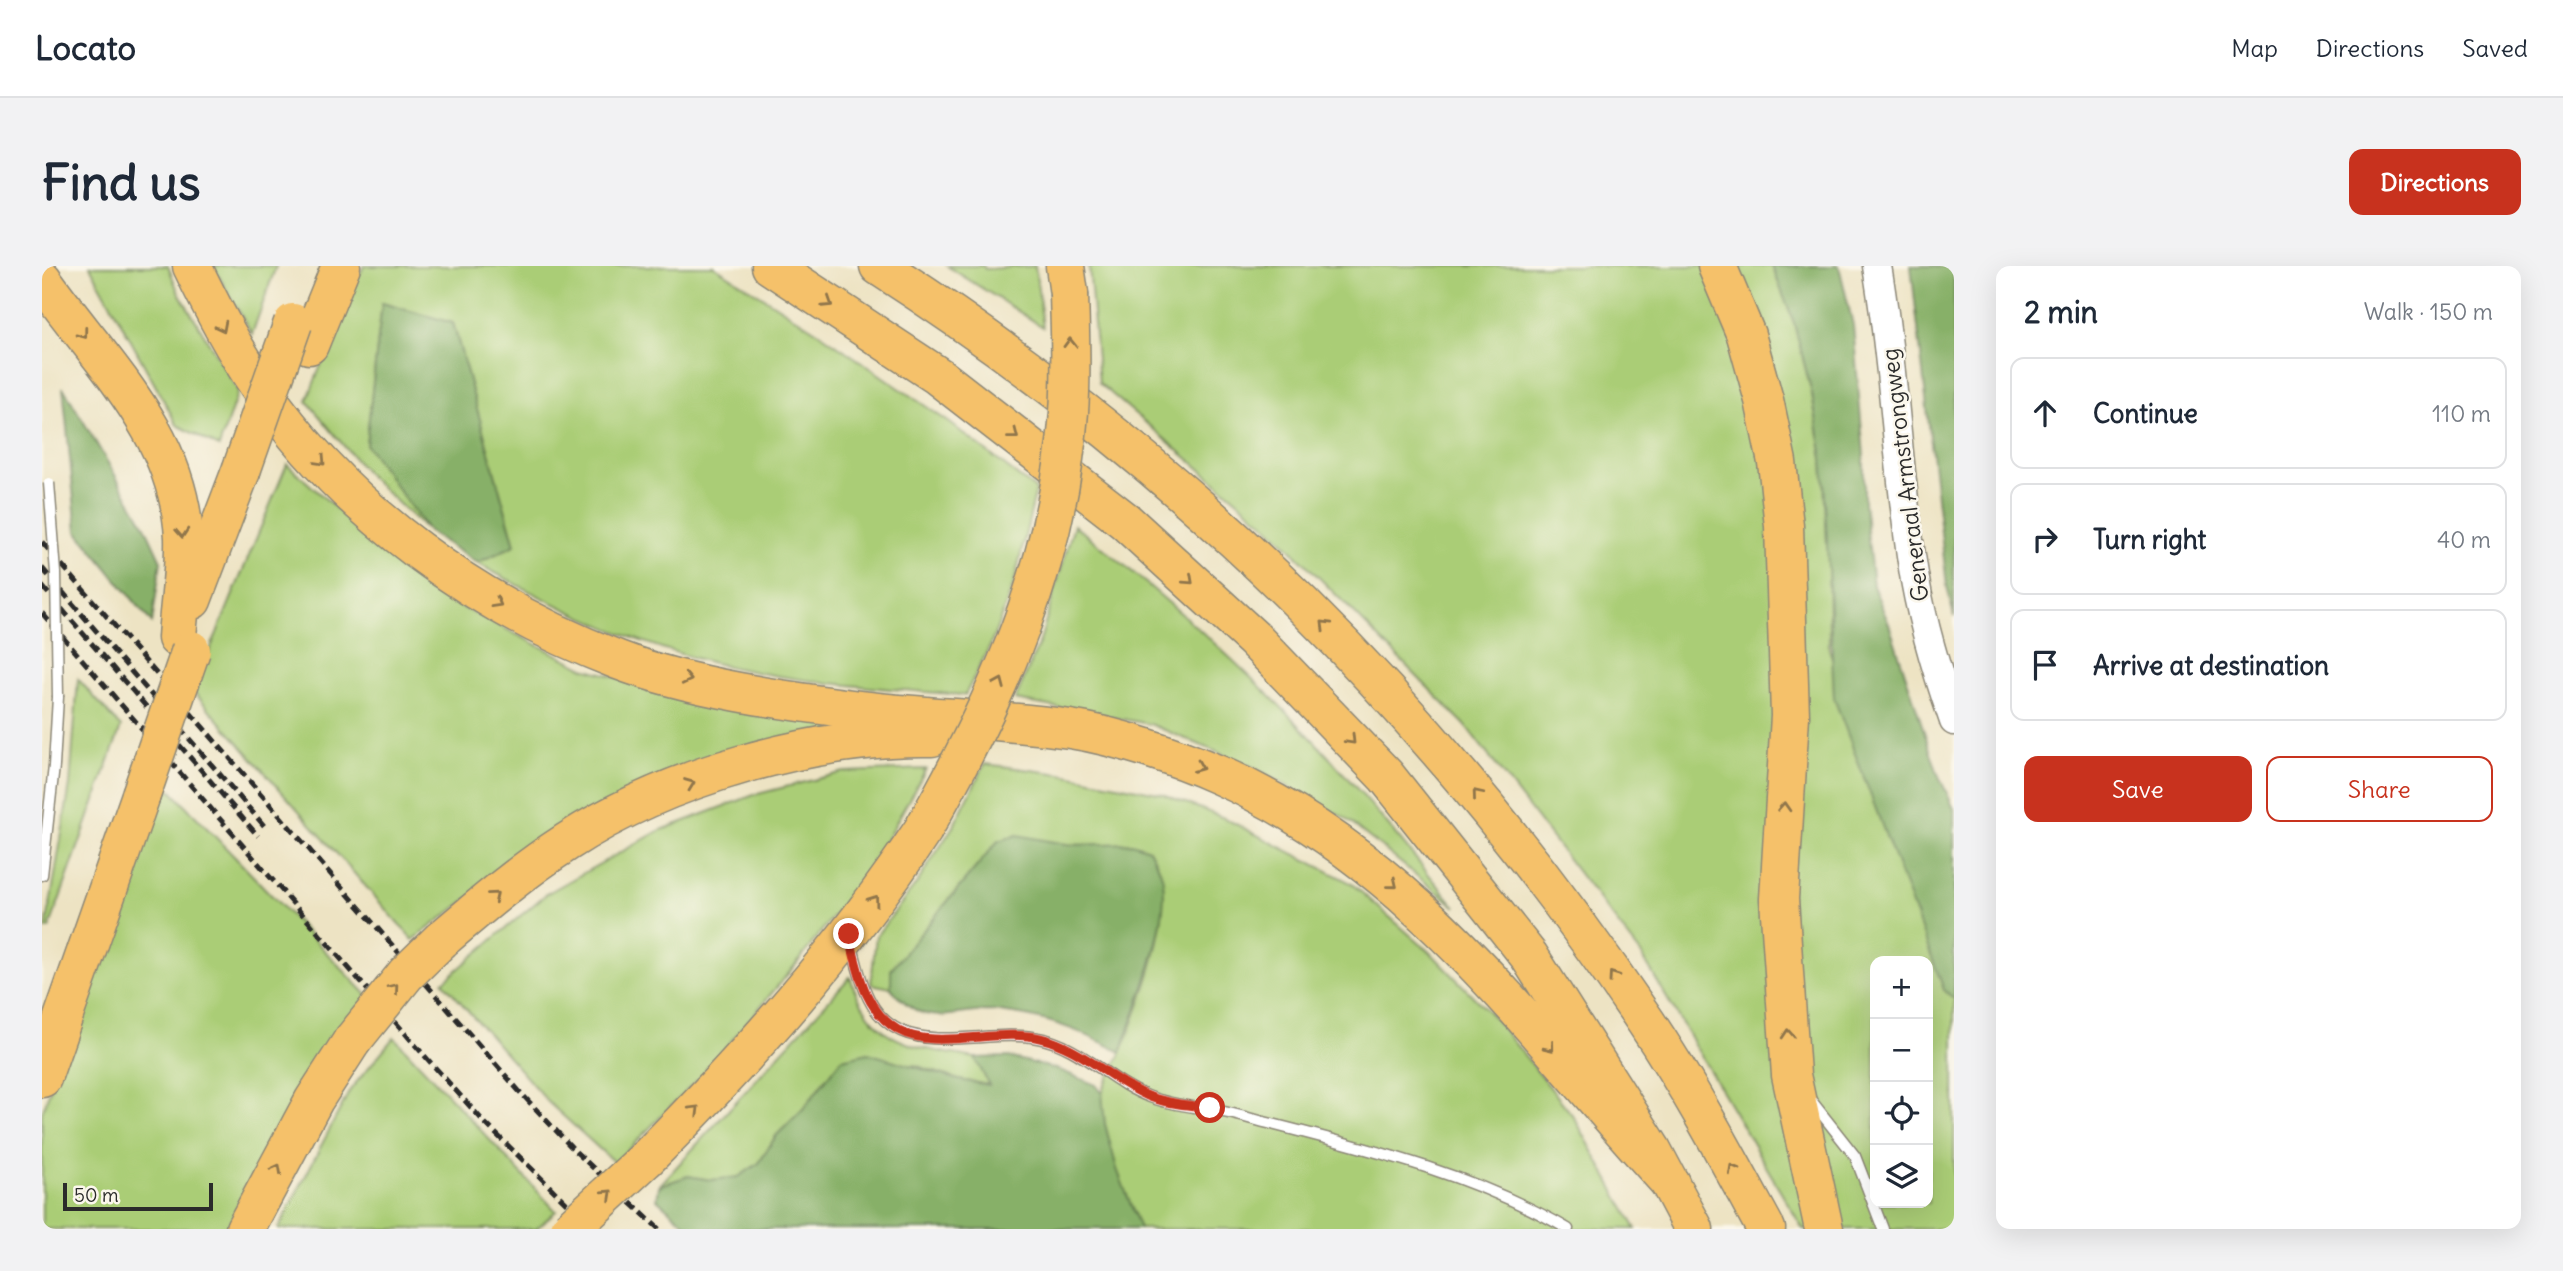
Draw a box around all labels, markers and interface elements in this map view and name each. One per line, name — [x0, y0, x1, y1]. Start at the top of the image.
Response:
text: Locato — [35, 27, 136, 69]
text: Map — [2231, 33, 2278, 63]
text: Directions — [2316, 33, 2424, 63]
text: Saved — [2462, 33, 2528, 63]
button: Directions — [2349, 149, 2521, 215]
text: Find us — [42, 152, 200, 213]
text: 2 min — [2024, 293, 2098, 331]
one-way arrow — [820, 295, 833, 308]
text: Walk · 150 m — [2364, 297, 2493, 326]
one-way arrow — [214, 320, 228, 332]
one-way arrow — [74, 326, 87, 339]
one-way arrow — [1062, 337, 1077, 348]
street label: Generaal Armstrongweg — [1875, 347, 1934, 603]
icon: ahead — [2026, 394, 2064, 432]
text: Continue — [2093, 397, 2198, 430]
text: 110 m — [2432, 399, 2491, 428]
one-way arrow — [1006, 426, 1018, 439]
one-way arrow — [312, 453, 325, 466]
icon: right — [2026, 520, 2064, 558]
text: Turn right — [2093, 523, 2206, 556]
text: 40 m — [2437, 525, 2491, 554]
one-way arrow — [174, 528, 189, 539]
one-way arrow — [1181, 571, 1194, 584]
one-way arrow — [490, 595, 503, 608]
one-way arrow — [1320, 620, 1333, 633]
icon: arrive — [2026, 646, 2064, 684]
text: Arrive at destination — [2093, 649, 2329, 682]
one-way arrow — [681, 671, 693, 685]
one-way arrow — [992, 678, 1006, 690]
one-way arrow — [1342, 731, 1355, 744]
button: Save — [2024, 756, 2252, 822]
button: Share — [2266, 756, 2493, 822]
one-way arrow — [1192, 758, 1204, 772]
one-way arrow — [683, 778, 695, 792]
one-way arrow — [1473, 790, 1485, 803]
one-way arrow — [1777, 801, 1792, 812]
one-way arrow — [1384, 876, 1397, 888]
one-way arrow — [485, 892, 498, 904]
one-way arrow — [866, 895, 878, 908]
route end — [833, 918, 864, 949]
map controls — [1870, 956, 1933, 1208]
button: + — [1870, 956, 1933, 1019]
one-way arrow — [1609, 971, 1621, 984]
one-way arrow — [386, 984, 398, 997]
button: − — [1870, 1019, 1933, 1082]
one-way arrow — [1781, 1028, 1796, 1039]
one-way arrow — [1542, 1040, 1555, 1052]
button: locate — [1870, 1082, 1933, 1145]
route start — [1194, 1092, 1225, 1123]
one-way arrow — [686, 1105, 699, 1118]
button: layers — [1870, 1145, 1933, 1208]
one-way arrow — [269, 1164, 282, 1176]
one-way arrow — [1728, 1164, 1742, 1176]
scale bar — [63, 1180, 214, 1212]
text: 50 m — [74, 1183, 119, 1207]
one-way arrow — [600, 1189, 613, 1202]

